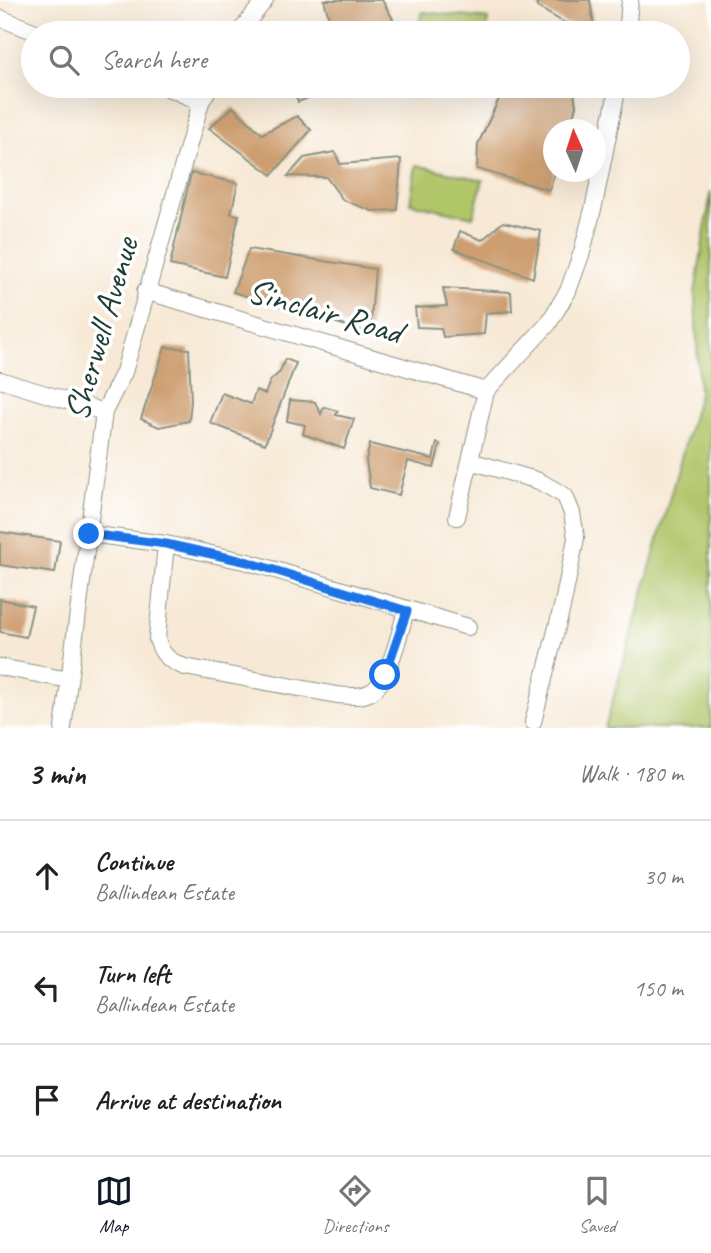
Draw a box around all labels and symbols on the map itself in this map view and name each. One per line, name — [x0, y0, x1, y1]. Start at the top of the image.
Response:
north arrow — [543, 119, 606, 182]
street label: Sherwell Avenue — [53, 230, 149, 426]
street label: Sinclair Road — [243, 268, 412, 356]
route end — [73, 518, 104, 549]
route start — [369, 659, 400, 690]

